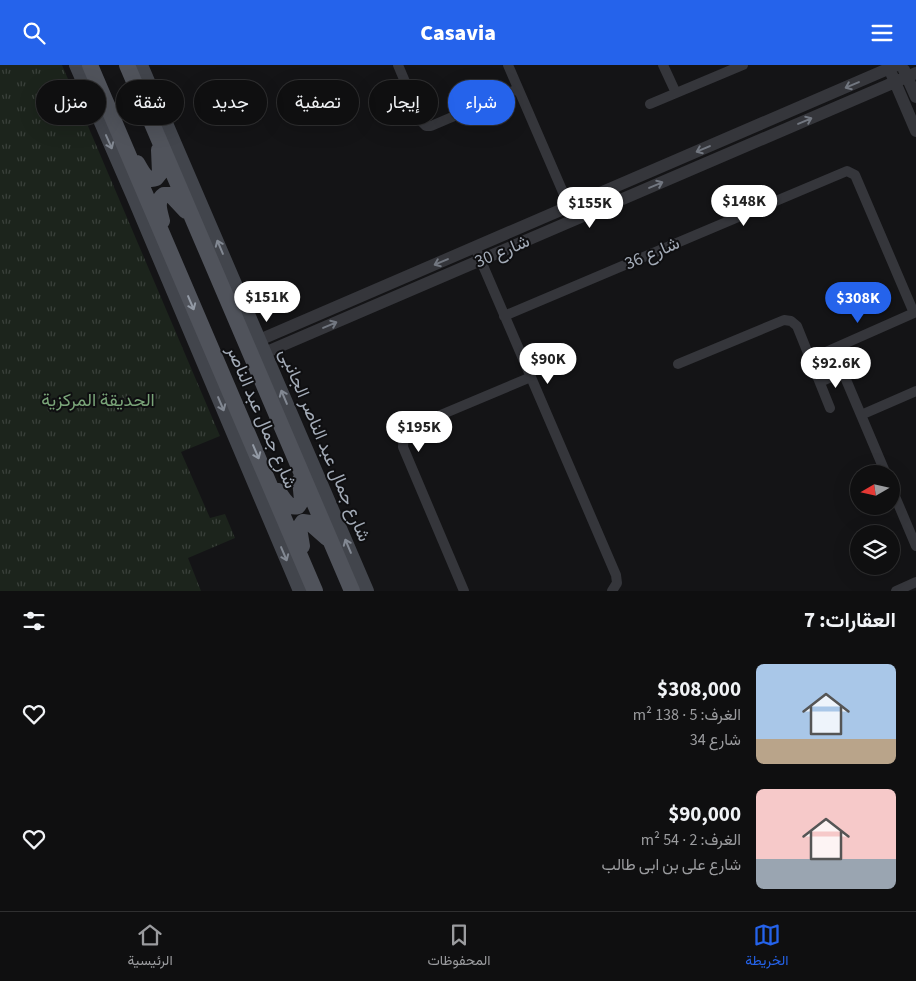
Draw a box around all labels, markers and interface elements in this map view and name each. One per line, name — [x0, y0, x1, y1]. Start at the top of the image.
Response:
text: Casavia — [420, 17, 496, 49]
icon: search — [20, 19, 48, 47]
icon: menu — [868, 19, 896, 47]
chip: منزل — [36, 80, 106, 125]
chip: شقة — [116, 80, 184, 125]
chip: جديد — [194, 80, 267, 125]
chip: تصفية — [277, 80, 359, 125]
chip: إيجار — [369, 80, 438, 125]
chip: شراء — [448, 80, 515, 125]
one-way arrow — [845, 80, 860, 90]
one-way arrow — [797, 116, 812, 126]
one-way arrow — [105, 134, 115, 149]
one-way arrow — [696, 144, 711, 154]
one-way arrow — [648, 180, 663, 190]
pin: $148K — [709, 185, 779, 227]
pin: $155K — [555, 186, 625, 229]
text: $148K — [722, 190, 766, 212]
text: $155K — [568, 192, 612, 214]
street label: شارع 30 — [471, 229, 534, 274]
street label: شارع 36 — [621, 231, 684, 276]
one-way arrow — [215, 240, 224, 256]
one-way arrow — [434, 257, 449, 267]
pin: $151K — [232, 281, 302, 323]
pin: $308K — [823, 281, 893, 324]
text: $151K — [245, 286, 289, 308]
text: $308K — [836, 287, 880, 309]
one-way arrow — [187, 295, 197, 310]
one-way arrow — [322, 320, 337, 330]
street label: شارع جمال عبد الناصر — [220, 341, 303, 492]
pin: $90K — [518, 343, 578, 385]
street label: شارع جمال عبد الناصر الجانبى — [272, 345, 377, 546]
pin: $92.6K — [795, 347, 877, 389]
text: $90K — [530, 348, 566, 370]
text: $92.6K — [812, 352, 860, 374]
park label: الحديقة المركزية — [41, 388, 155, 413]
one-way arrow — [278, 390, 288, 405]
one-way arrow — [216, 396, 226, 411]
pin: $195K — [384, 411, 454, 453]
text: $195K — [397, 416, 441, 438]
one-way arrow — [251, 444, 261, 459]
north arrow — [850, 465, 900, 515]
map controls — [850, 465, 900, 575]
button: layers — [850, 525, 900, 575]
one-way arrow — [343, 539, 352, 554]
one-way arrow — [280, 546, 290, 561]
text: العقارات: 7 — [804, 605, 896, 635]
icon: filters — [20, 607, 48, 635]
text: $308,000 — [657, 674, 741, 704]
icon: home — [796, 684, 856, 744]
icon: heart — [20, 700, 48, 728]
text: الغرف: 5 · 138 m² — [633, 704, 741, 726]
text: شارع 34 — [690, 729, 741, 751]
text: $90,000 — [668, 799, 741, 829]
icon: home — [796, 809, 856, 869]
icon: heart — [20, 825, 48, 853]
text: الغرف: 2 · 54 m² — [641, 829, 741, 851]
text: شارع على بن ابى طالب — [602, 854, 741, 876]
tab: الرئيسية — [127, 921, 173, 973]
tab: المحفوظات — [427, 921, 491, 973]
tab: الخريطة — [745, 921, 789, 973]

